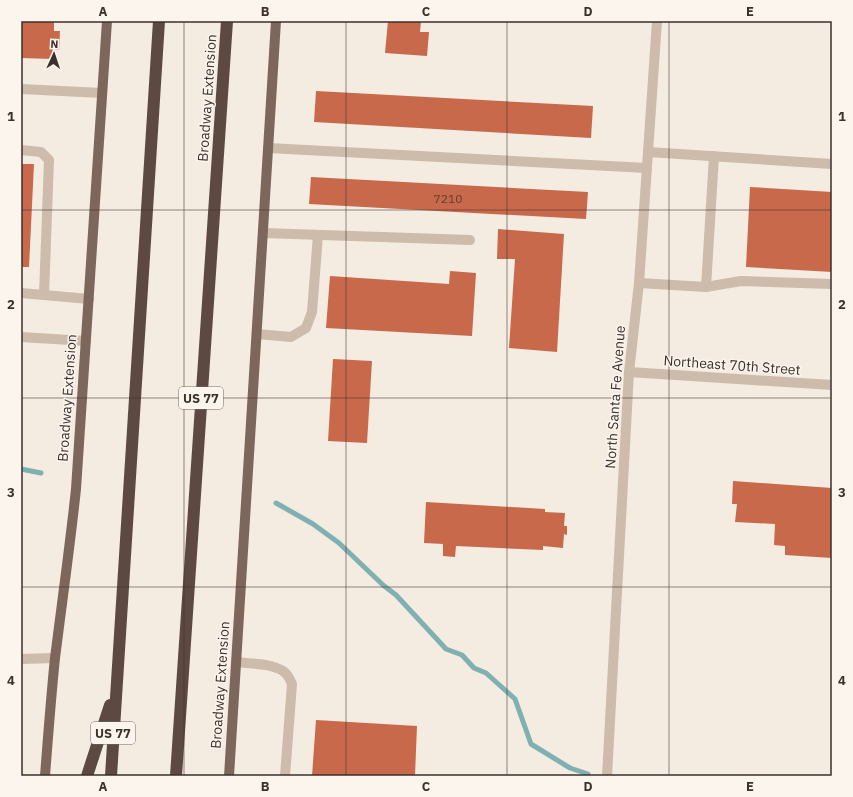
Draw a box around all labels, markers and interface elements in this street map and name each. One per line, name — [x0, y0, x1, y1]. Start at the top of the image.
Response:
text: A — [99, 3, 108, 20]
text: B — [261, 3, 270, 20]
text: C — [422, 3, 431, 20]
text: D — [583, 3, 593, 20]
text: E — [746, 3, 754, 20]
north arrow — [34, 34, 74, 74]
street label: Broadway Extension — [194, 34, 220, 162]
text: N — [50, 37, 59, 51]
text: 1 — [7, 108, 15, 125]
text: 1 — [838, 108, 846, 125]
house number: 7210 — [434, 191, 462, 206]
text: 2 — [7, 296, 15, 313]
text: 2 — [838, 296, 846, 313]
street label: North Santa Fe Avenue — [601, 324, 629, 469]
street label: Broadway Extension — [54, 334, 80, 462]
street label: Northeast 70th Street — [663, 351, 801, 379]
road number: US 77 — [179, 387, 223, 409]
text: 3 — [7, 484, 15, 501]
text: 3 — [838, 484, 846, 501]
street label: Broadway Extension — [207, 621, 233, 749]
text: 4 — [7, 672, 15, 689]
text: 4 — [838, 672, 846, 689]
road number: US 77 — [91, 722, 135, 744]
text: A — [99, 778, 108, 795]
text: B — [261, 778, 270, 795]
text: C — [422, 778, 431, 795]
text: D — [583, 778, 593, 795]
text: E — [746, 778, 754, 795]

